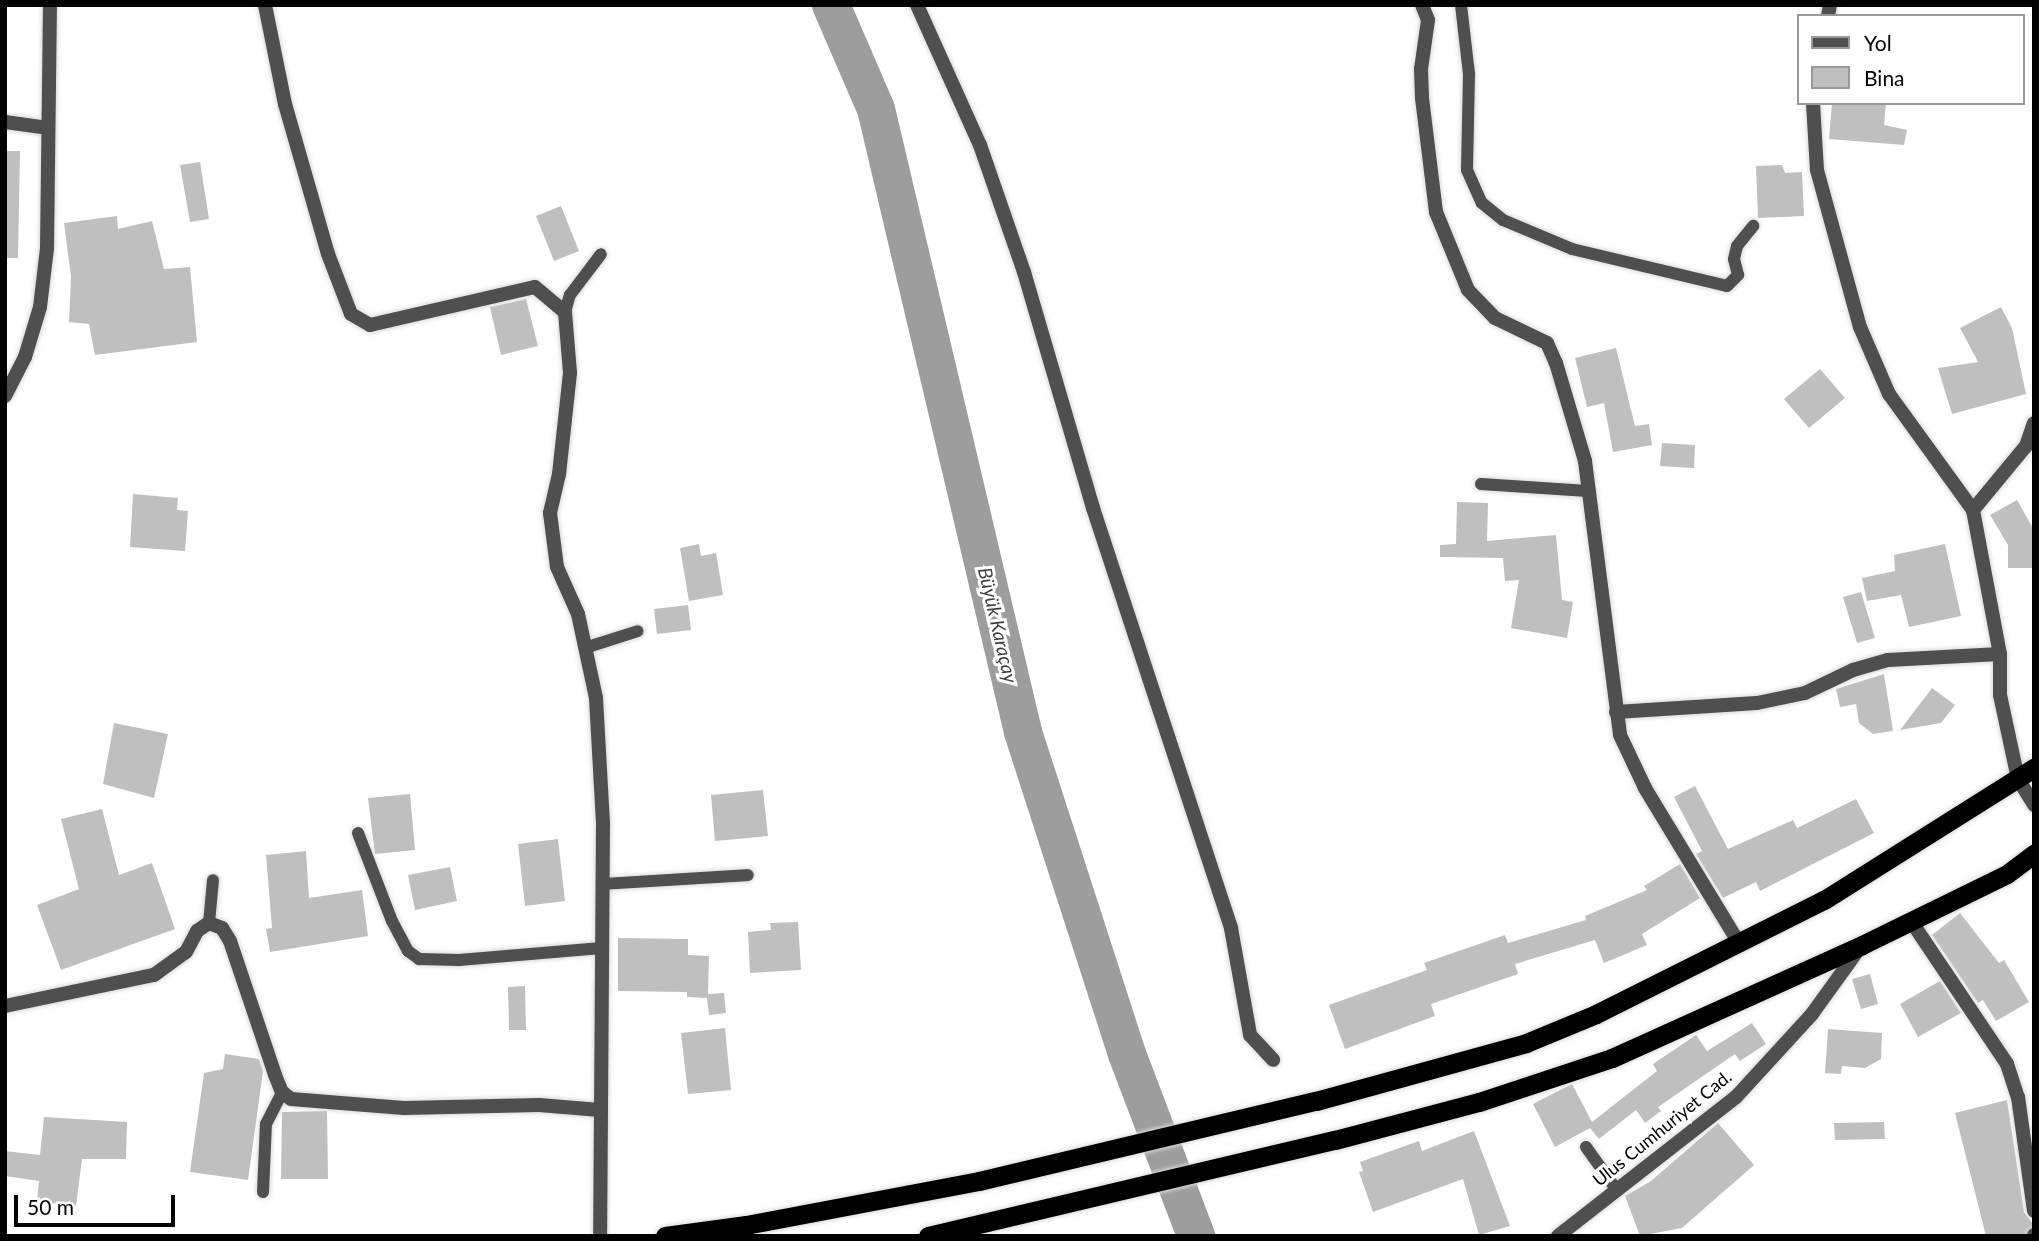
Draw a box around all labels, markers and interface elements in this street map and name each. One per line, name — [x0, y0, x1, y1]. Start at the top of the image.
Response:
legend — [1798, 14, 2025, 105]
text: Yol — [1864, 30, 1892, 55]
text: Bina — [1864, 65, 1905, 90]
water label: Büyük Karaçay — [974, 565, 1022, 685]
street label: Ulus Cumhuriyet Cad. — [1588, 1065, 1736, 1191]
scale bar — [18, 1182, 178, 1226]
text: 50 m — [27, 1194, 74, 1219]

